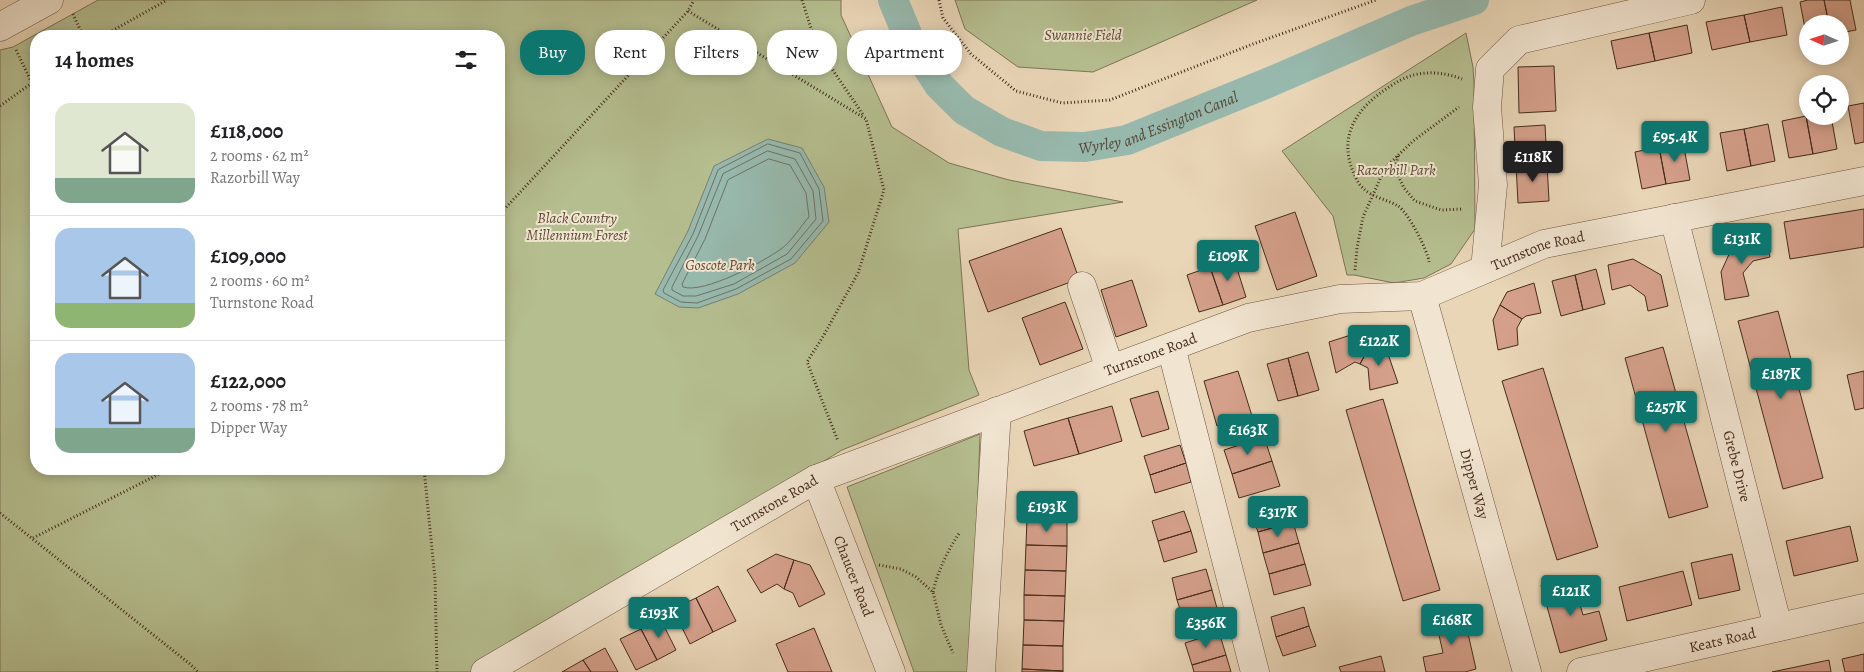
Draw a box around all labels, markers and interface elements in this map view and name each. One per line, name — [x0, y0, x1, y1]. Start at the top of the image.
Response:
north arrow — [1799, 15, 1849, 65]
map controls — [1799, 15, 1849, 125]
park label: Swannie Field — [1044, 25, 1122, 45]
chip: Buy — [520, 30, 585, 75]
chip: Rent — [595, 30, 665, 75]
chip: Filters — [675, 30, 757, 75]
chip: New — [767, 30, 837, 75]
chip: Apartment — [847, 30, 962, 75]
text: 14 homes — [55, 46, 134, 74]
icon: filters — [452, 46, 480, 74]
button: locate — [1799, 75, 1849, 125]
water label: Wyrley and Essington Canal — [1077, 86, 1242, 160]
text: £118,000 — [210, 117, 283, 145]
pin: £95.4K — [1634, 120, 1716, 163]
icon: home — [95, 123, 155, 183]
text: £95.4K — [1653, 126, 1697, 148]
pin: £118K — [1498, 140, 1568, 183]
text: 2 rooms · 62 m² — [210, 145, 309, 167]
text: £118K — [1514, 146, 1552, 168]
park label: Razorbill Park — [1356, 160, 1436, 180]
text: Razorbill Way — [210, 167, 300, 189]
park label: Black Country Millennium Forest — [526, 208, 628, 245]
pin: £131K — [1707, 222, 1777, 265]
street label: Turnstone Road — [1488, 226, 1587, 275]
text: £131K — [1723, 228, 1761, 250]
pin: £109K — [1193, 240, 1263, 282]
text: £109,000 — [210, 242, 286, 270]
text: £109K — [1208, 245, 1248, 267]
icon: home — [95, 248, 155, 308]
park label: Goscote Park — [685, 255, 755, 275]
text: 2 rooms · 60 m² — [210, 270, 310, 292]
text: Turnstone Road — [210, 292, 314, 314]
pin: £122K — [1344, 324, 1414, 367]
street label: Turnstone Road — [1101, 328, 1200, 381]
text: £122K — [1359, 330, 1399, 352]
pin: £187K — [1746, 358, 1816, 400]
text: £187K — [1761, 363, 1801, 385]
text: £122,000 — [210, 367, 286, 395]
icon: home — [95, 373, 155, 433]
pin: £257K — [1631, 390, 1701, 433]
text: 2 rooms · 78 m² — [210, 395, 308, 417]
text: £257K — [1646, 396, 1686, 418]
pin: £163K — [1213, 414, 1283, 456]
text: Dipper Way — [210, 417, 287, 439]
text: £163K — [1229, 419, 1267, 441]
street label: Grebe Drive — [1718, 428, 1756, 504]
street label: Dipper Way — [1455, 446, 1494, 522]
street label: Turnstone Road — [727, 470, 822, 536]
pin: £193K — [1012, 490, 1082, 533]
text: £193K — [1028, 496, 1066, 518]
pin: £317K — [1243, 496, 1313, 538]
text: £317K — [1259, 501, 1297, 523]
street label: Chaucer Road — [829, 533, 879, 620]
pin: £121K — [1536, 574, 1606, 617]
text: £121K — [1552, 580, 1590, 602]
pin: £193K — [624, 596, 694, 639]
text: £193K — [640, 602, 678, 624]
pin: £168K — [1417, 604, 1487, 646]
pin: £356K — [1171, 606, 1241, 649]
text: £168K — [1432, 609, 1472, 631]
text: £356K — [1186, 612, 1226, 634]
street label: Keats Road — [1687, 623, 1759, 657]

